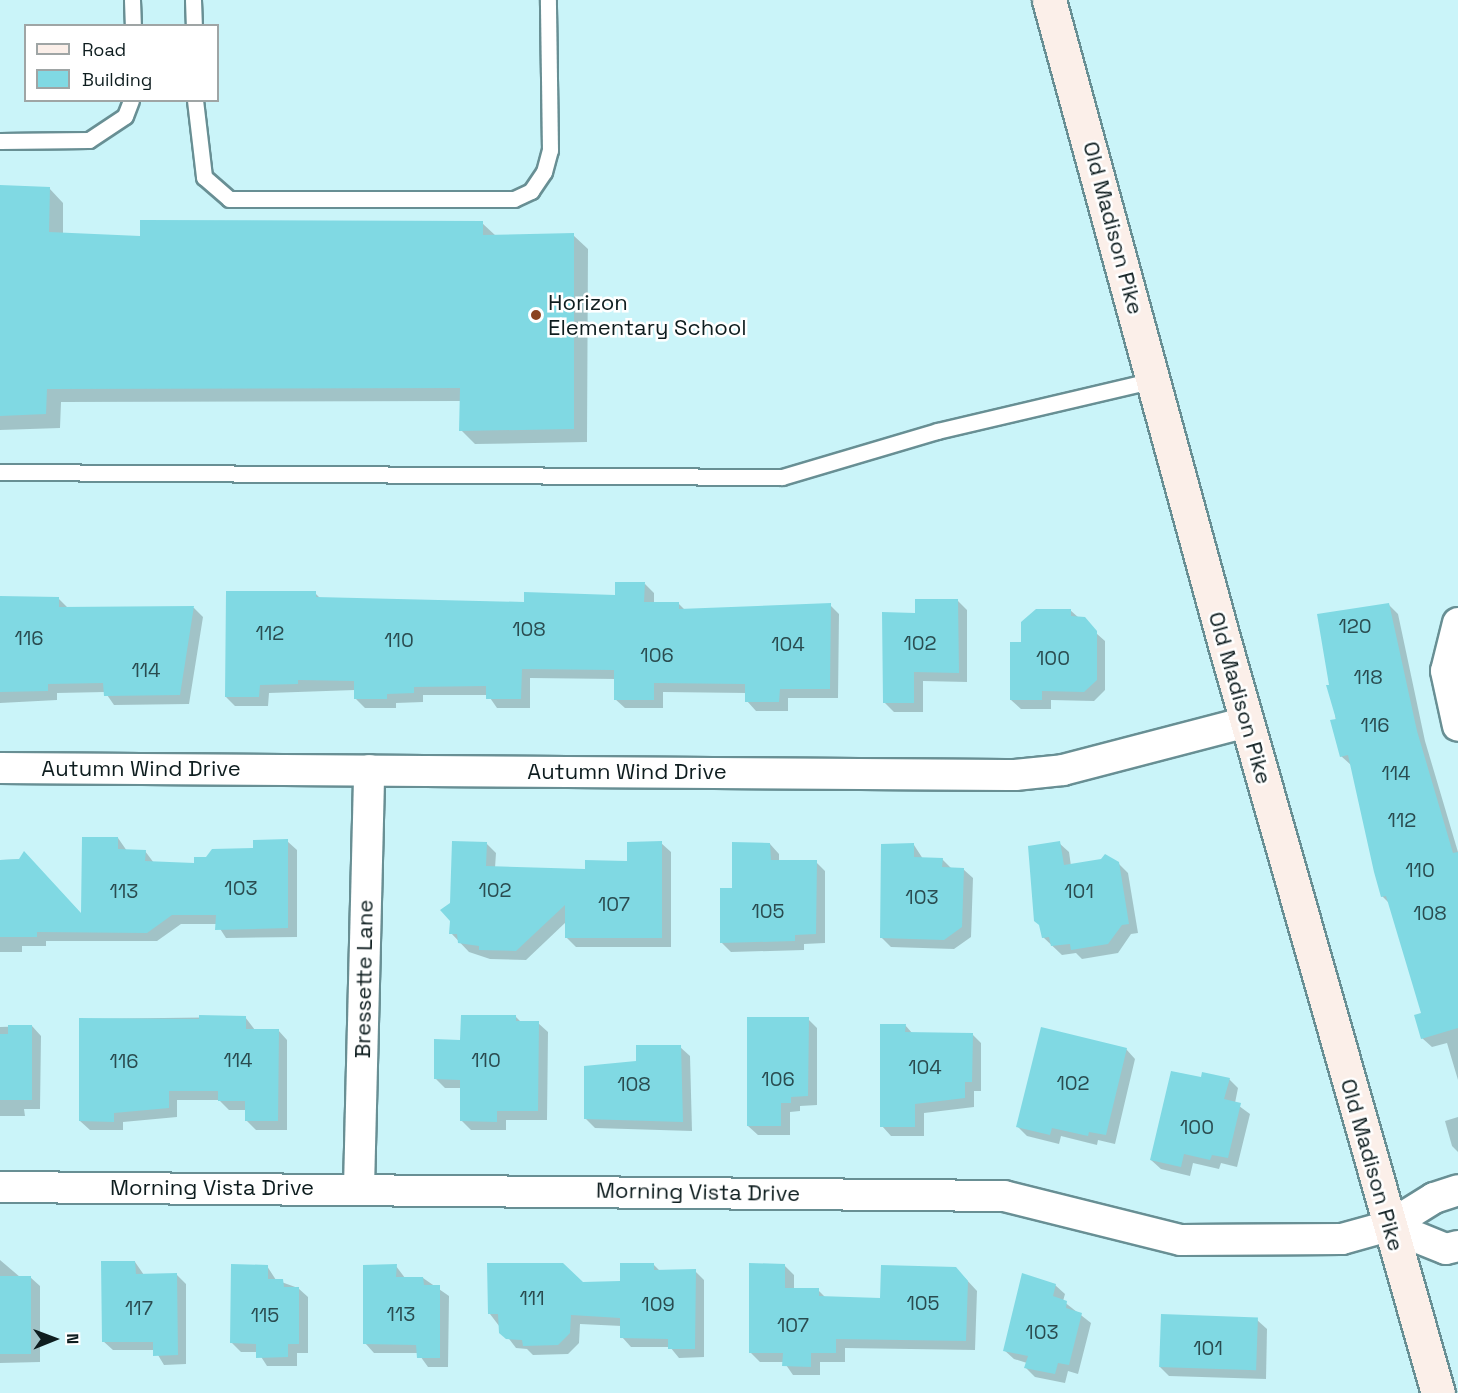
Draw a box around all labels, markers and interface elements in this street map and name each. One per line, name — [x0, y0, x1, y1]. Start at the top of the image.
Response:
legend — [24, 24, 219, 102]
text: Road — [82, 38, 126, 61]
text: Building — [82, 68, 152, 91]
street label: Old Madison Pike — [1077, 139, 1149, 317]
place label: Horizon Elementary School — [548, 289, 747, 340]
marker: Horizon Elementary School — [529, 308, 543, 322]
street label: Old Madison Pike — [1203, 609, 1277, 787]
house number: 120 — [1338, 614, 1372, 638]
house number: 108 — [512, 617, 546, 641]
house number: 112 — [256, 621, 284, 645]
house number: 116 — [15, 626, 43, 650]
house number: 110 — [384, 628, 414, 652]
house number: 102 — [903, 631, 937, 655]
house number: 104 — [771, 632, 805, 656]
house number: 106 — [640, 643, 674, 667]
house number: 100 — [1036, 646, 1070, 670]
house number: 114 — [131, 658, 161, 682]
house number: 118 — [1353, 665, 1383, 689]
house number: 116 — [1361, 713, 1389, 737]
street label: Autumn Wind Drive — [41, 756, 241, 782]
street label: Autumn Wind Drive — [527, 759, 727, 785]
house number: 114 — [1381, 761, 1411, 785]
house number: 112 — [1388, 808, 1416, 832]
house number: 110 — [1405, 858, 1435, 882]
house number: 103 — [224, 876, 258, 900]
house number: 102 — [478, 878, 512, 902]
house number: 113 — [110, 879, 138, 903]
house number: 101 — [1064, 879, 1094, 903]
house number: 103 — [905, 885, 939, 909]
house number: 107 — [598, 892, 630, 916]
street label: Bressette Lane — [349, 899, 379, 1059]
house number: 105 — [751, 899, 785, 923]
house number: 108 — [1413, 901, 1447, 925]
house number: 114 — [223, 1048, 253, 1072]
house number: 110 — [471, 1048, 501, 1072]
house number: 116 — [110, 1049, 138, 1073]
house number: 104 — [908, 1055, 942, 1079]
house number: 106 — [761, 1067, 795, 1091]
house number: 102 — [1056, 1071, 1090, 1095]
house number: 108 — [617, 1072, 651, 1096]
street label: Old Madison Pike — [1335, 1076, 1409, 1254]
house number: 100 — [1180, 1115, 1214, 1139]
street label: Morning Vista Drive — [110, 1175, 314, 1201]
street label: Morning Vista Drive — [596, 1177, 800, 1207]
house number: 111 — [519, 1286, 545, 1310]
house number: 105 — [906, 1291, 940, 1315]
house number: 109 — [641, 1292, 675, 1316]
house number: 117 — [125, 1296, 153, 1320]
house number: 113 — [387, 1302, 415, 1326]
house number: 115 — [251, 1303, 279, 1327]
north arrow — [24, 1309, 84, 1369]
house number: 107 — [777, 1313, 809, 1337]
house number: 103 — [1025, 1320, 1059, 1344]
text: N — [62, 1333, 83, 1344]
house number: 101 — [1193, 1336, 1223, 1360]

